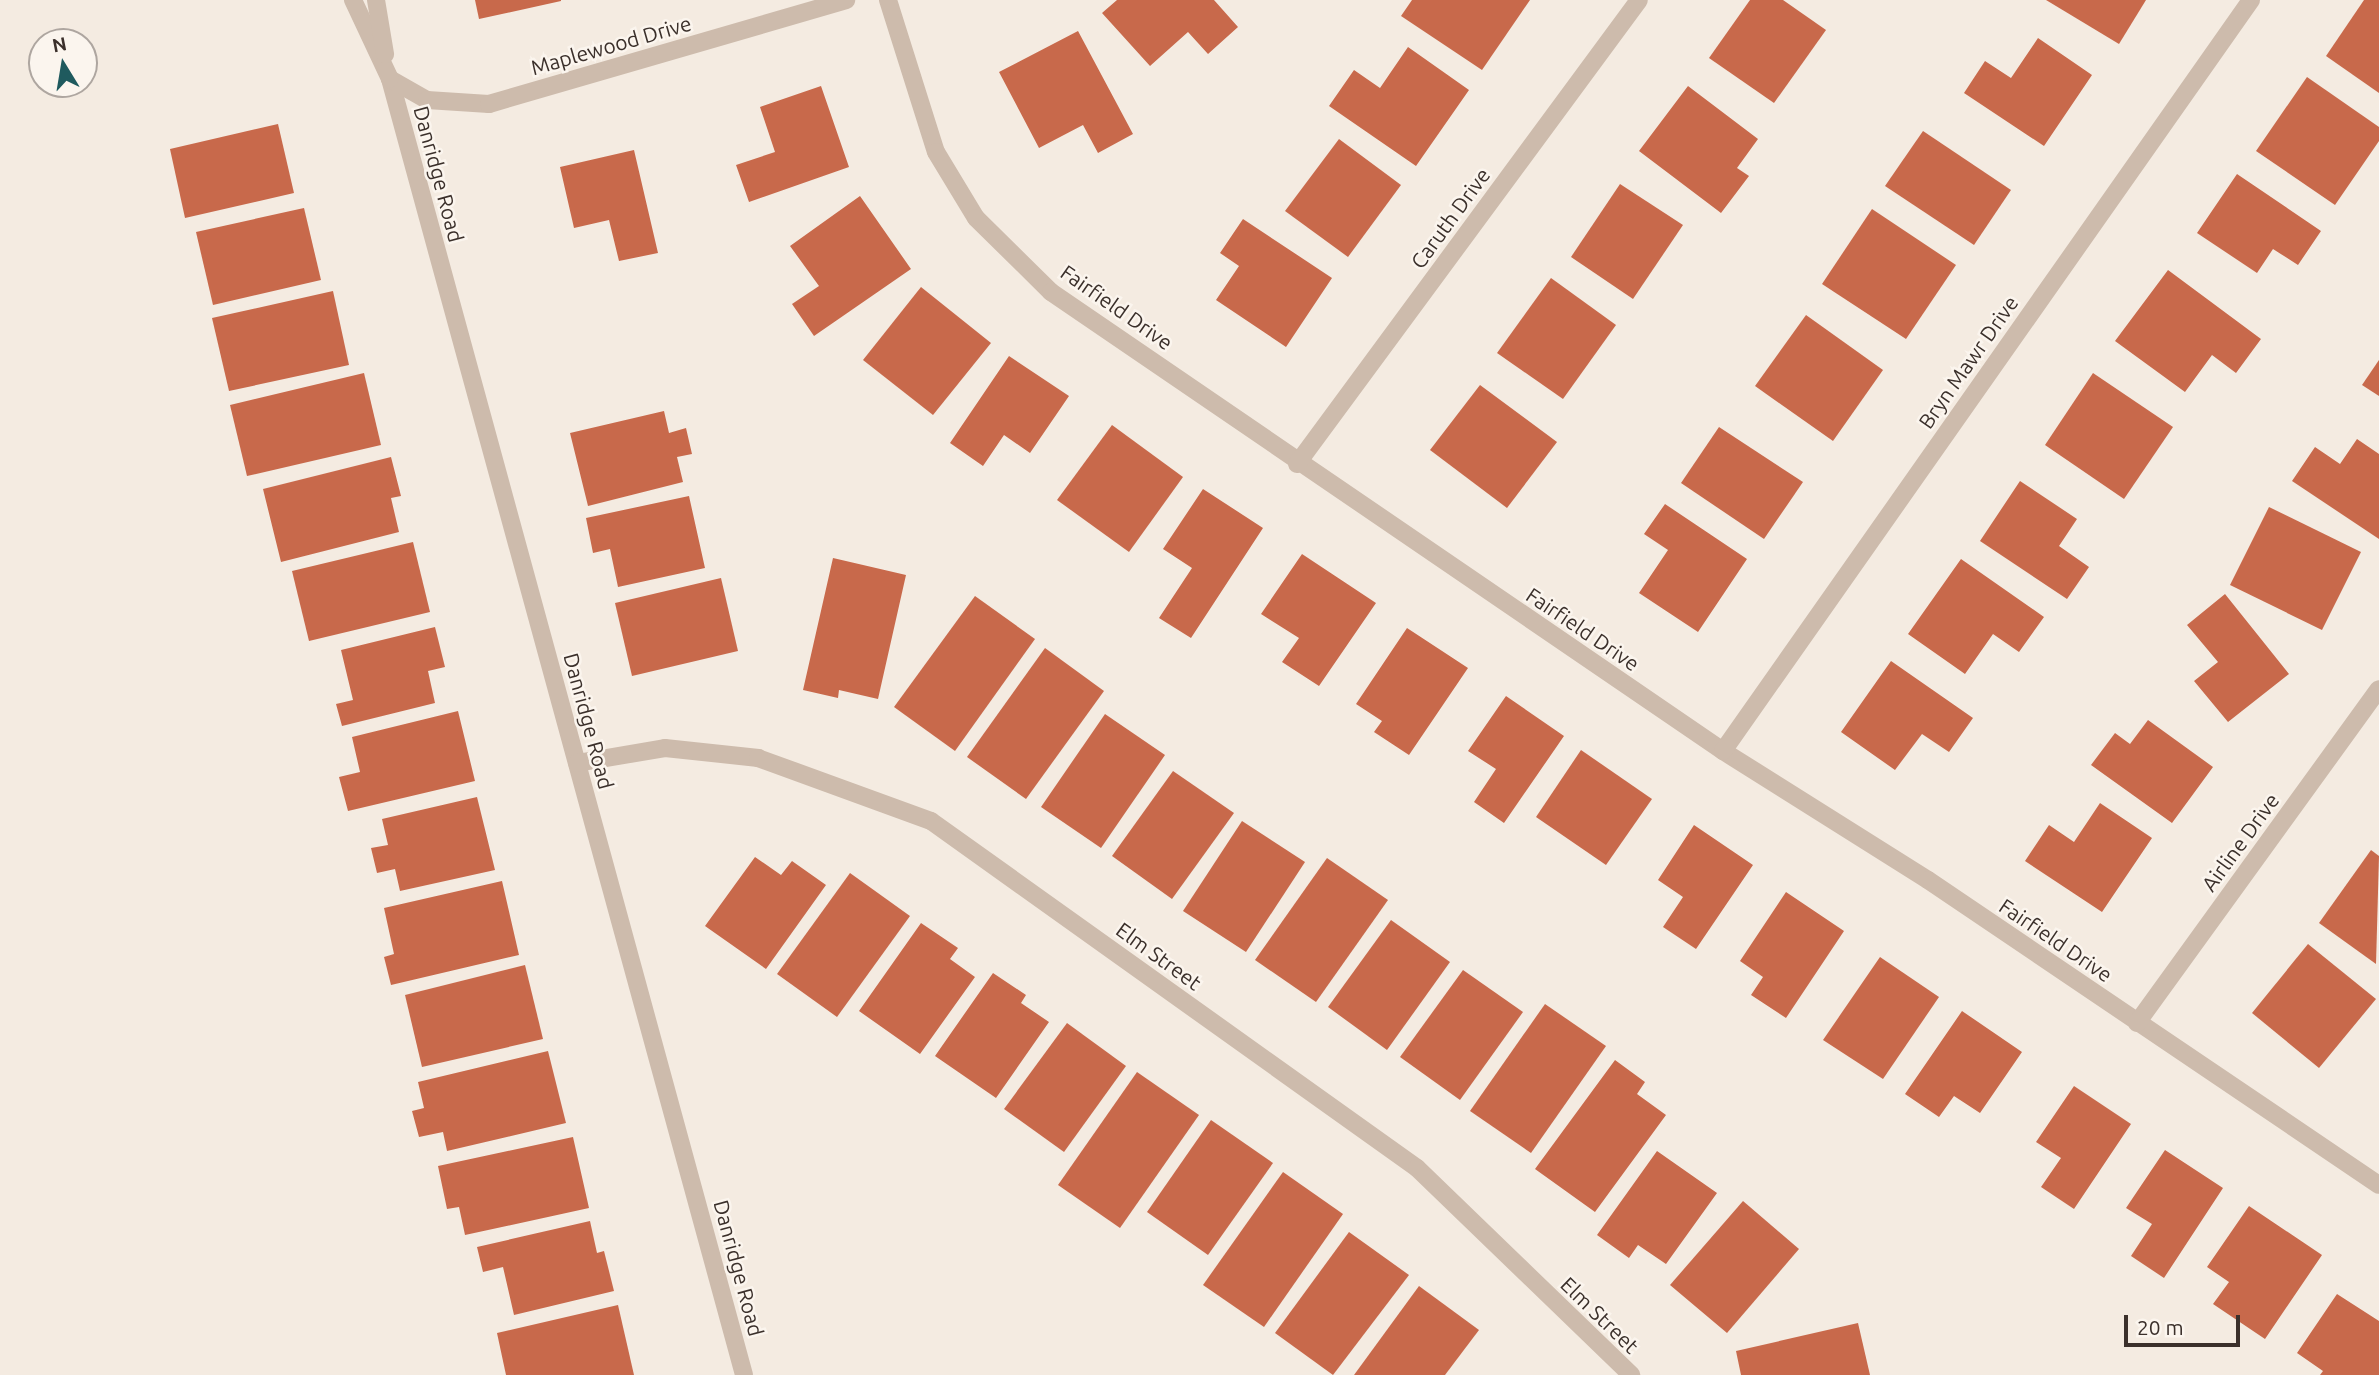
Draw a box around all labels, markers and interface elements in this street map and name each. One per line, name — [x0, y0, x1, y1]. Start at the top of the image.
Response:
street label: Maplewood Drive — [528, 10, 694, 80]
north arrow — [28, 28, 98, 98]
text: N — [50, 32, 68, 57]
street label: Danridge Road — [409, 103, 469, 245]
street label: Caruth Drive — [1405, 163, 1495, 273]
street label: Fairfield Drive — [1056, 259, 1178, 355]
street label: Bryn Mawr Drive — [1913, 291, 2023, 433]
street label: Fairfield Drive — [1522, 582, 1644, 676]
street label: Danridge Road — [559, 650, 619, 792]
street label: Airline Drive — [2196, 788, 2284, 896]
street label: Fairfield Drive — [1995, 893, 2117, 987]
street label: Elm Street — [1112, 917, 1206, 995]
street label: Danridge Road — [709, 1197, 769, 1339]
street label: Elm Street — [1556, 1272, 1644, 1358]
scale bar — [2127, 1302, 2242, 1346]
text: 20 m — [2137, 1315, 2184, 1339]

